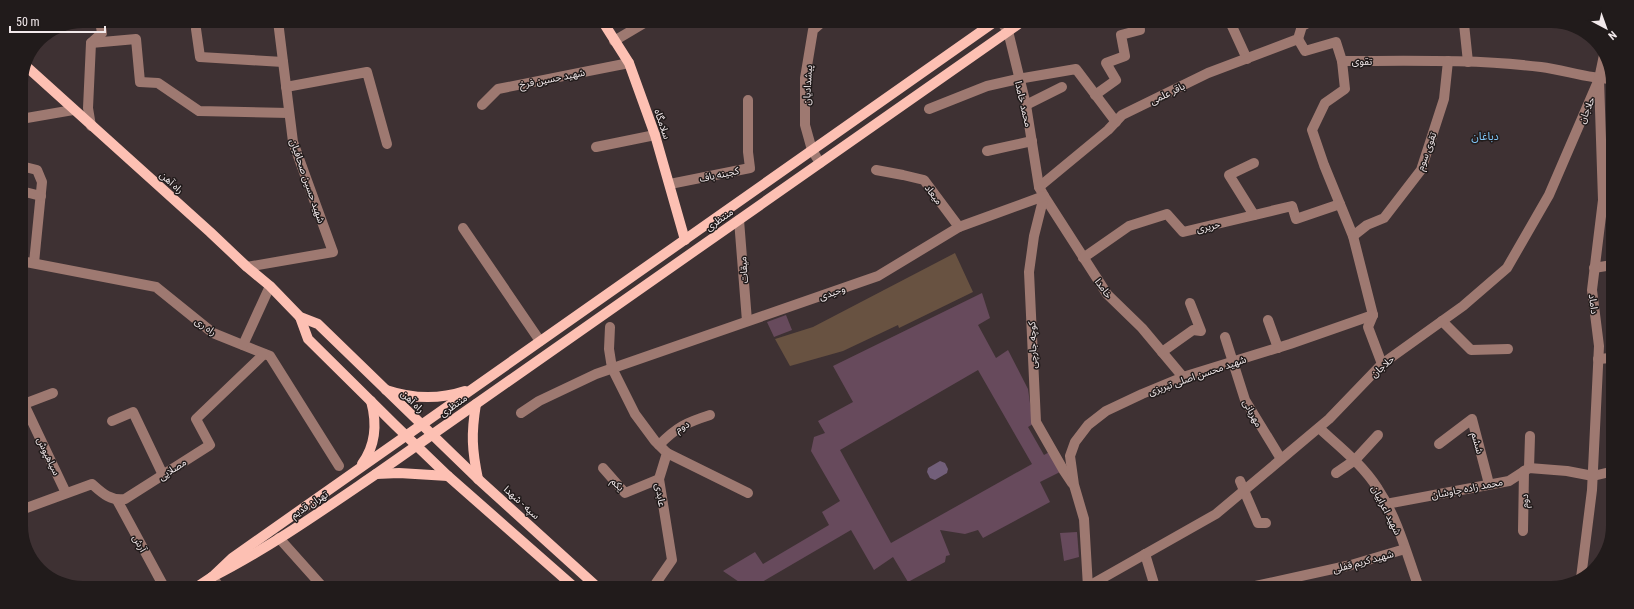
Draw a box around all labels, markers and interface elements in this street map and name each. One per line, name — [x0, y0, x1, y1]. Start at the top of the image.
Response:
scale bar — [10, 8, 105, 34]
north arrow — [1586, 8, 1626, 48]
text: 50 m — [16, 15, 40, 29]
text: N — [1605, 28, 1619, 42]
street label: تقوی — [1352, 56, 1372, 68]
street label: پیشدادیان — [801, 65, 815, 106]
street label: شهید حسین فرخ — [518, 67, 586, 92]
street label: محمد خامدا — [1013, 80, 1034, 128]
street label: باقر علمی — [1148, 80, 1187, 108]
street label: حلاجان — [1576, 95, 1597, 125]
street label: سلامگاه — [652, 108, 673, 141]
street label: تقوی سوم — [1414, 130, 1441, 173]
district label: دباغان — [1471, 130, 1499, 143]
street label: شهید حسین صحافیان — [288, 138, 327, 225]
street label: کجینه باف — [698, 165, 741, 184]
street label: راه آهن — [157, 169, 186, 197]
street label: میعاد — [923, 182, 945, 206]
street label: منتظری — [703, 206, 736, 234]
street label: حریری — [1195, 218, 1221, 236]
street label: میقات — [737, 256, 750, 284]
street label: خامدا — [1093, 276, 1115, 300]
street label: وحیدی — [818, 283, 847, 303]
street label: داماد — [1587, 293, 1600, 315]
street label: راه ری — [192, 315, 219, 339]
street label: کوچه جارچی — [1026, 320, 1040, 369]
street label: حلاجان — [1368, 353, 1396, 380]
street label: شهید محسن اصلی تبریزی — [1147, 354, 1248, 398]
street label: راه آهن — [398, 388, 427, 416]
street label: منتظری — [437, 392, 470, 420]
street label: مهربانی — [1240, 398, 1264, 429]
street label: دوم — [673, 418, 693, 437]
street label: ششم — [1467, 431, 1486, 456]
street label: سیاهپوش — [34, 435, 62, 478]
street label: مصلایی — [156, 456, 188, 483]
street label: یکم — [607, 476, 626, 495]
street label: محمد زاده چاوشان — [1430, 476, 1504, 502]
street label: عابدی — [653, 483, 668, 508]
street label: سپه - شهدا — [501, 484, 542, 522]
street label: شهید اعرابیان — [1369, 484, 1404, 537]
street label: تهران قدیم — [289, 488, 331, 522]
street label: دوم — [1519, 494, 1533, 508]
street label: آرش — [130, 533, 149, 555]
street label: شهید کریم قفلی — [1331, 548, 1396, 577]

